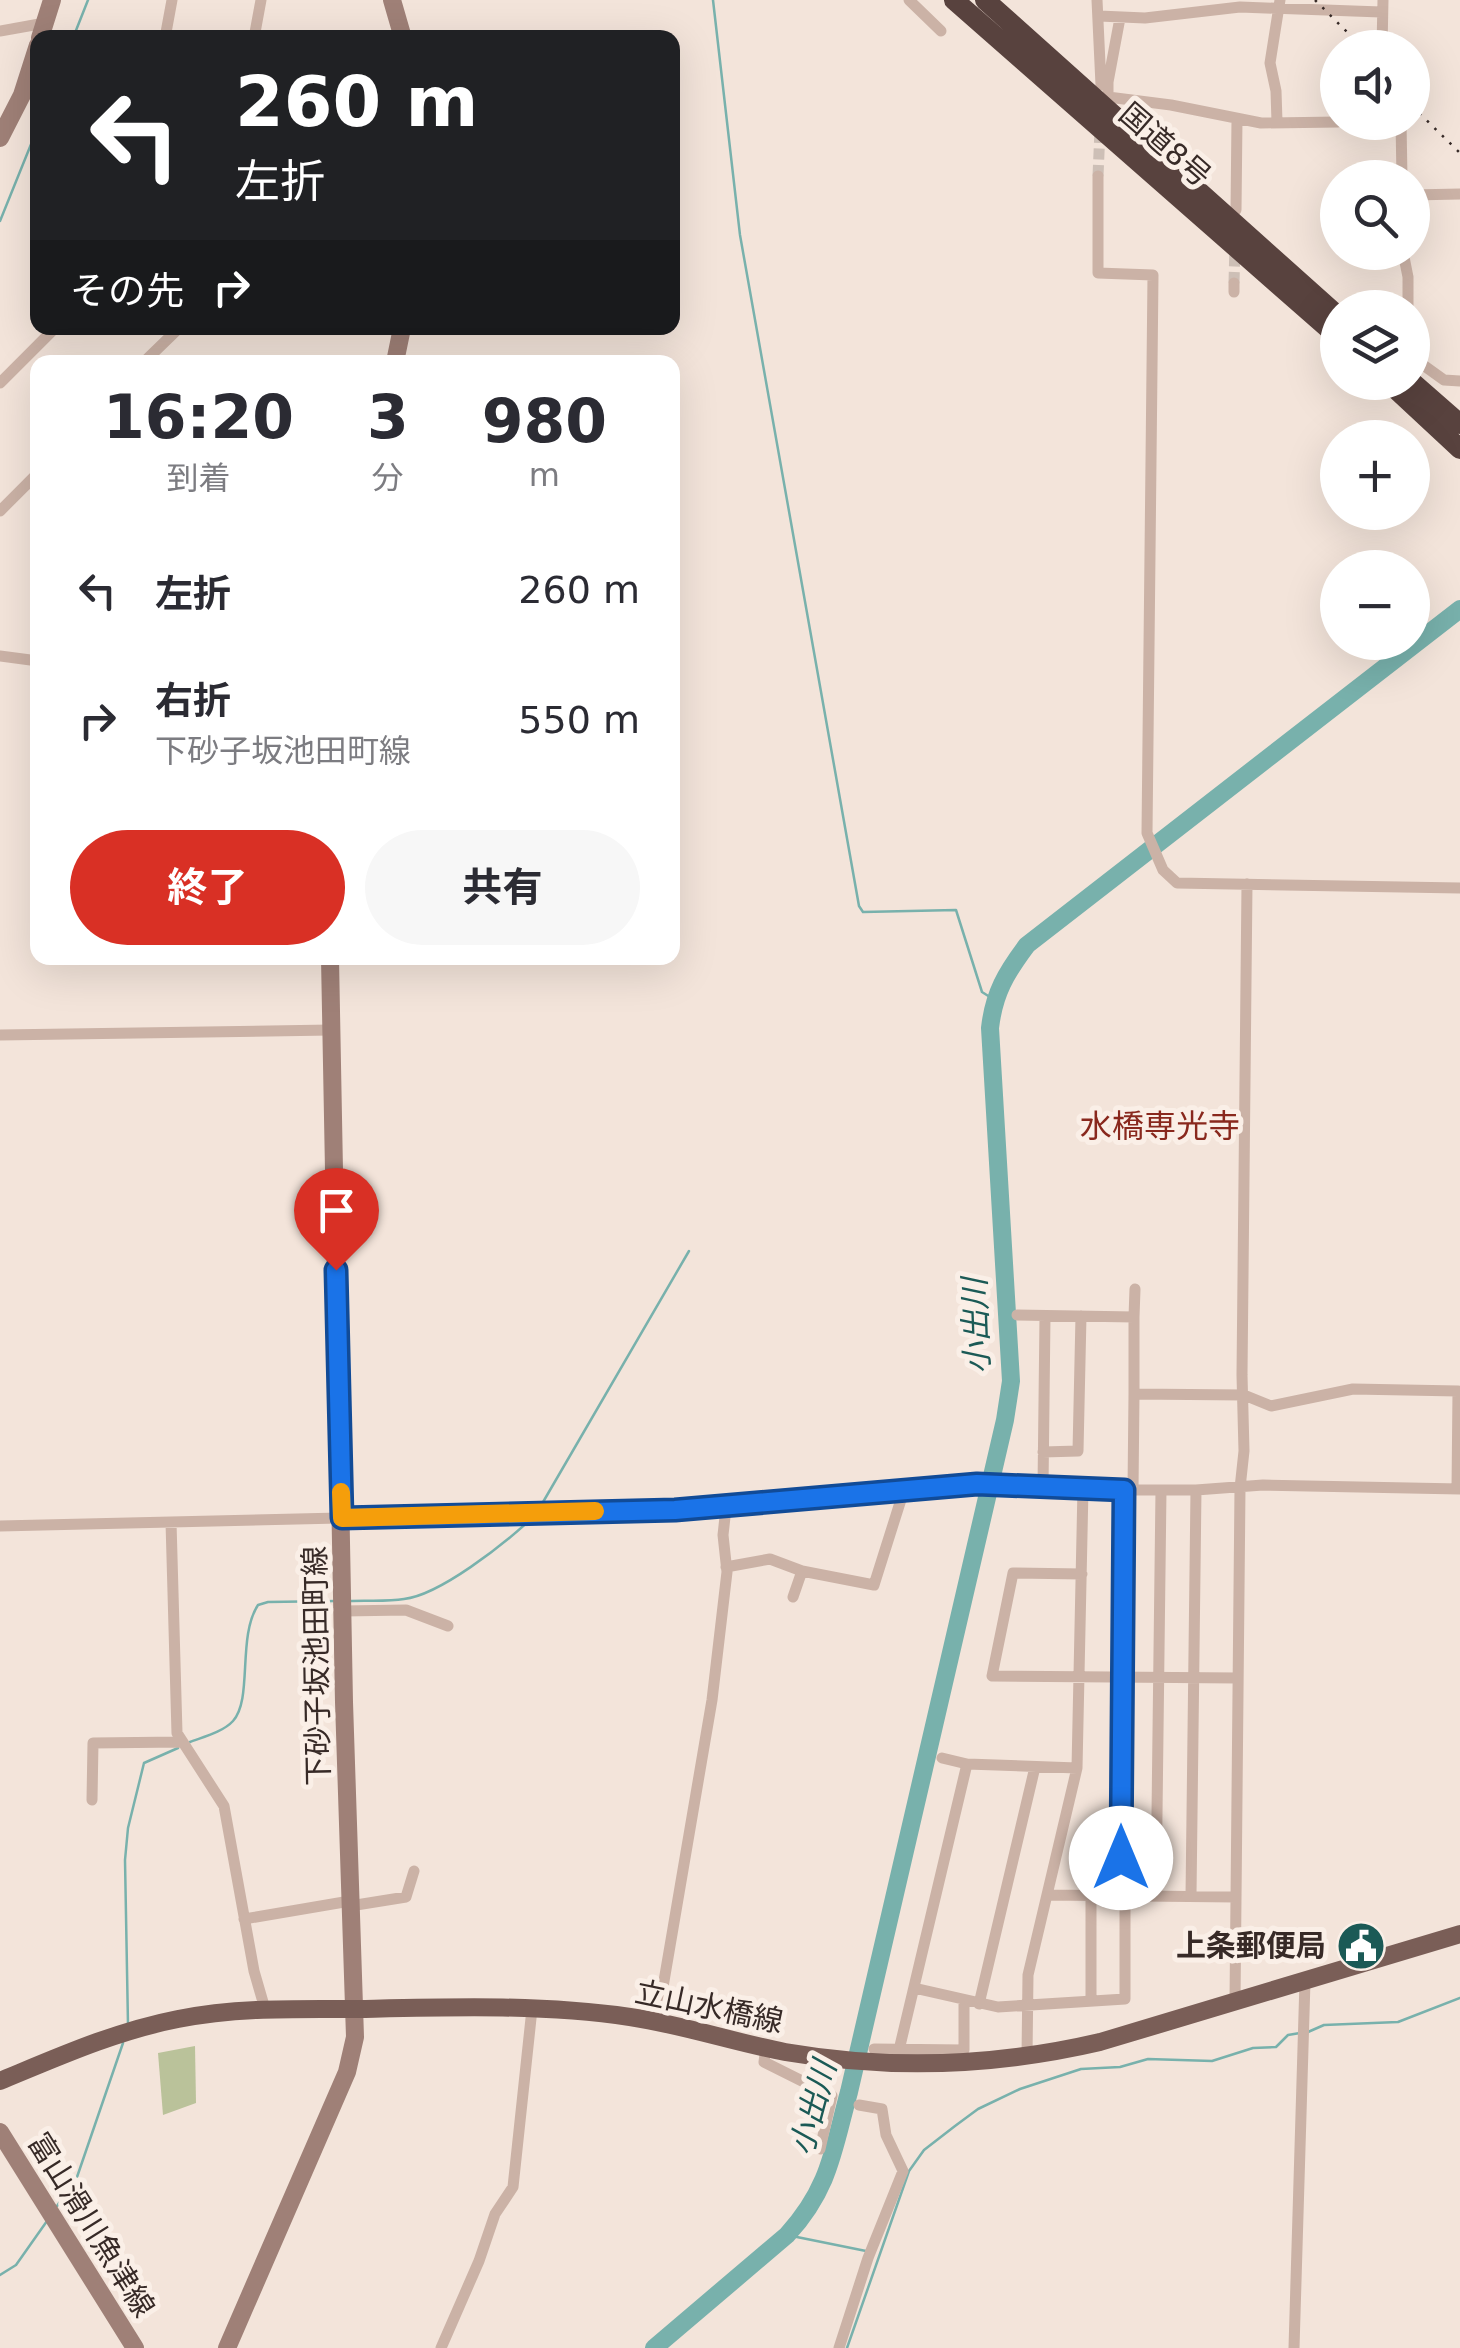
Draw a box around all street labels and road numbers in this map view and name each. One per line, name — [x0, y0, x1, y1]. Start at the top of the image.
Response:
street label: 国道8号 — [1113, 96, 1218, 194]
street label: 下砂子坂池田町線 — [297, 1546, 336, 1786]
street label: 立山水橋線 — [632, 1974, 786, 2039]
street label: 富山滑川魚津線 — [21, 2126, 162, 2323]

